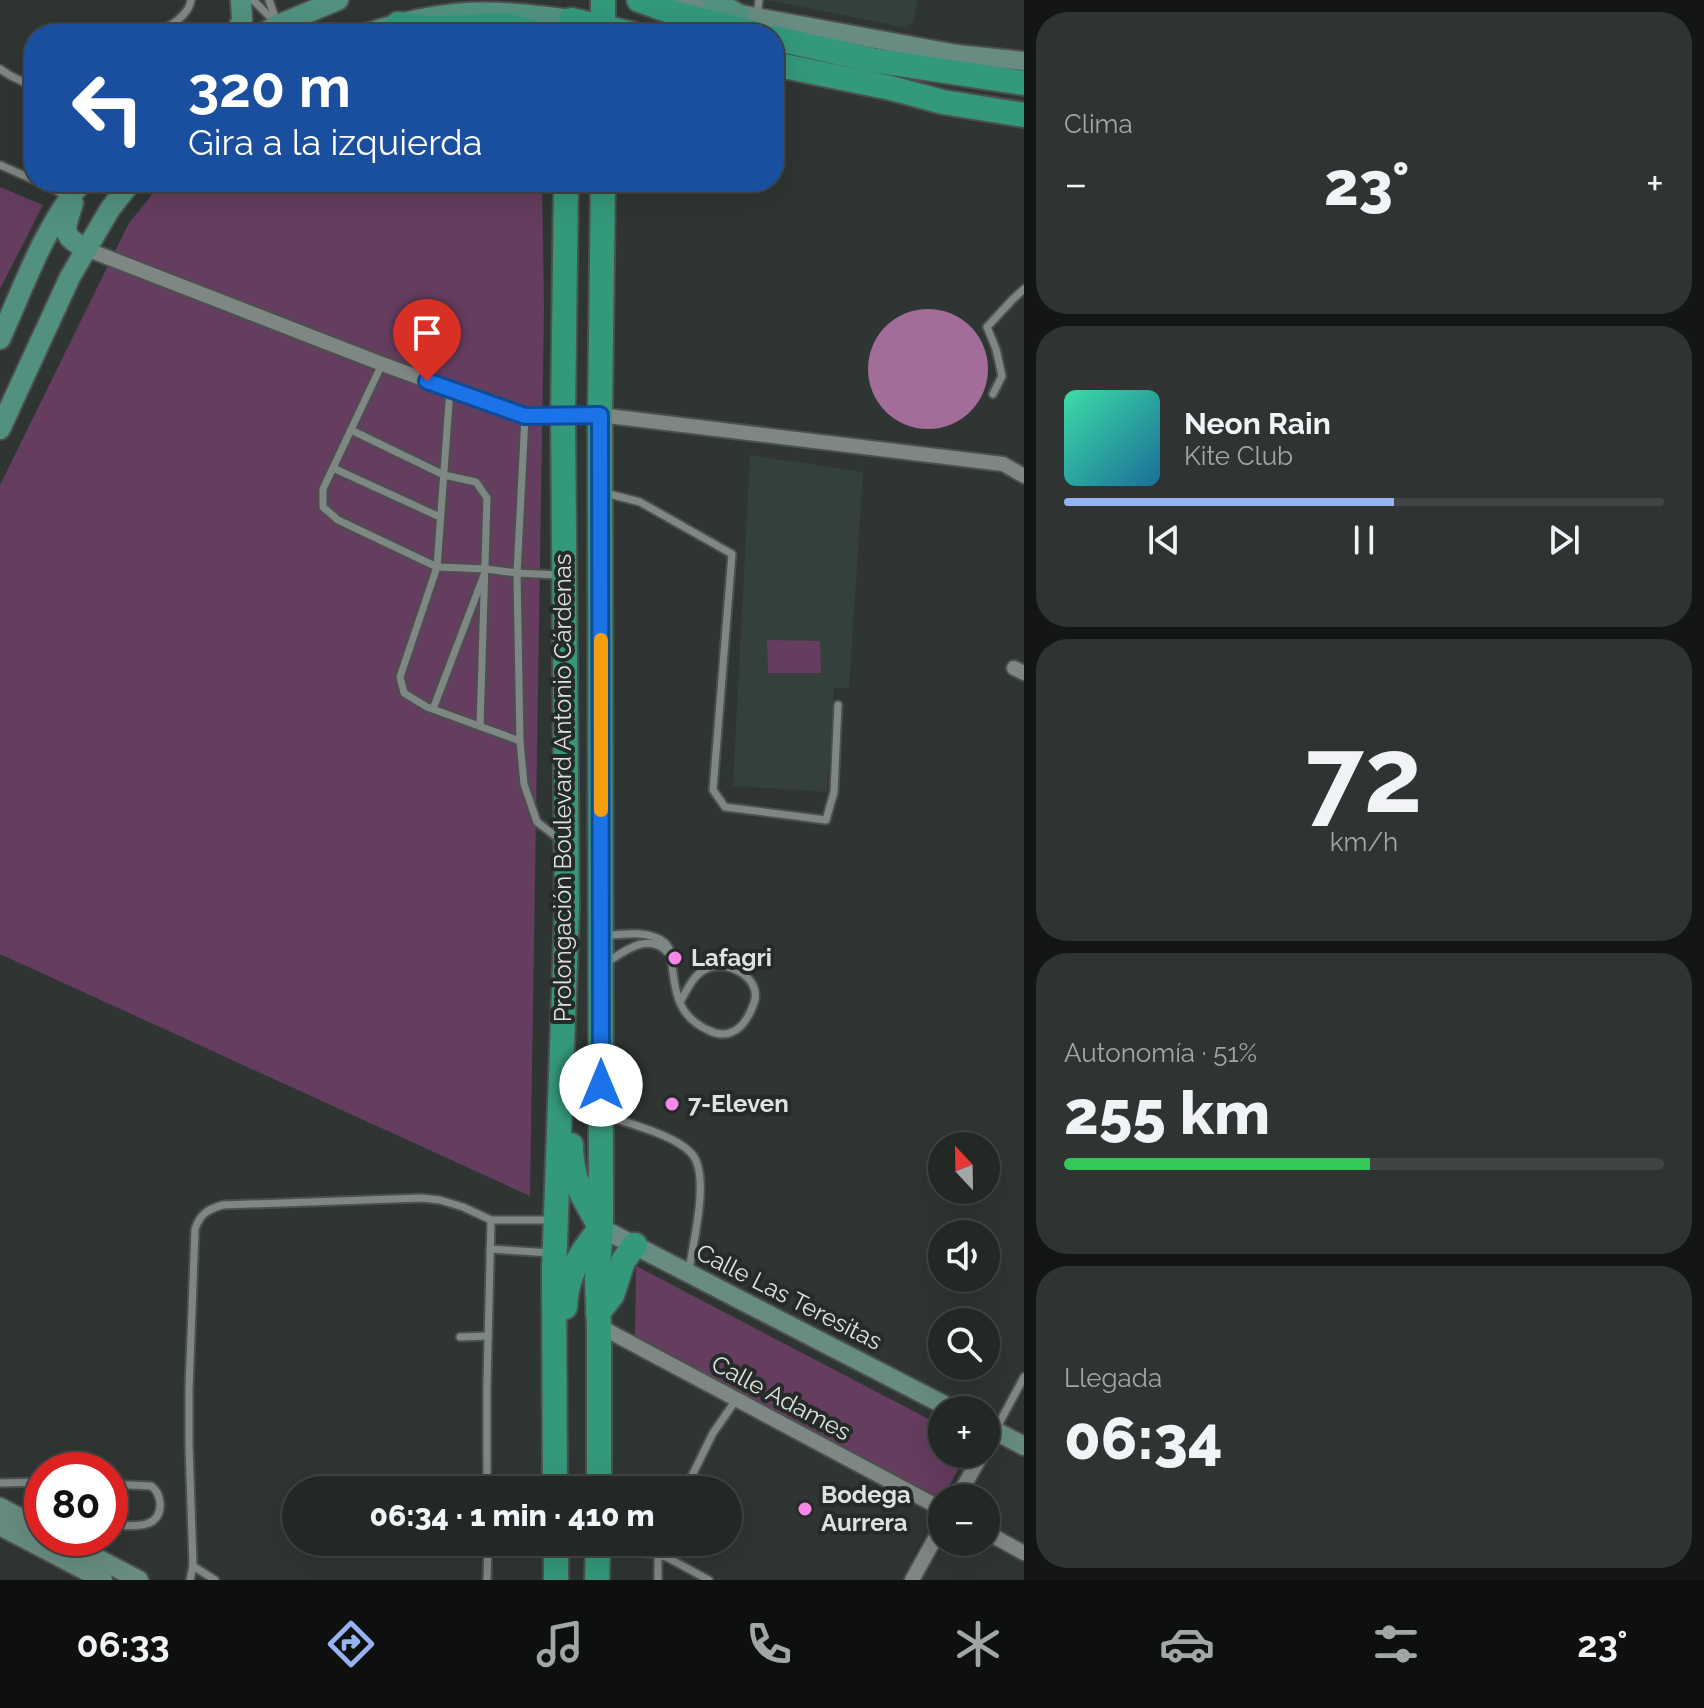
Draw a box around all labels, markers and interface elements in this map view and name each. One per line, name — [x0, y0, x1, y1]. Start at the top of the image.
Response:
text: 320 m — [188, 54, 351, 120]
icon: left — [56, 56, 160, 160]
text: Clima — [1064, 109, 1133, 139]
text: Gira a la izquierda — [188, 121, 482, 163]
text: 23° — [1324, 149, 1410, 219]
text: − — [1064, 158, 1088, 209]
text: + — [1646, 158, 1664, 209]
pin — [393, 299, 461, 381]
icon: arrive — [405, 311, 449, 355]
text: Neon Rain — [1184, 406, 1331, 441]
text: Kite Club — [1184, 441, 1293, 471]
icon: previous — [1142, 518, 1186, 562]
icon: pause — [1342, 518, 1386, 562]
icon: next — [1542, 518, 1586, 562]
street label: Prolongación Boulevard Antonio Cárdenas — [548, 554, 577, 1022]
text: 72 — [1305, 714, 1423, 836]
text: km/h — [1330, 827, 1398, 857]
place label: Lafagri — [691, 943, 772, 972]
marker: Lafagri — [666, 949, 684, 967]
text: Autonomía · 51% — [1064, 1038, 1257, 1068]
position arrow — [559, 1043, 643, 1127]
text: 255 km — [1064, 1078, 1270, 1148]
place label: 7-Eleven — [688, 1089, 789, 1118]
marker: 7-Eleven — [663, 1095, 681, 1113]
north arrow — [928, 1132, 1000, 1204]
map controls — [928, 1132, 1000, 1556]
button: sound — [928, 1220, 1000, 1292]
street label: Calle Las Teresitas — [691, 1237, 887, 1356]
button: search — [928, 1308, 1000, 1380]
street label: Calle Adames — [707, 1349, 856, 1446]
text: Llegada — [1064, 1363, 1162, 1393]
button: + — [928, 1396, 1000, 1468]
text: 06:34 — [1064, 1403, 1223, 1473]
speed limit sign: 80 — [24, 1452, 128, 1556]
place label: Bodega Aurrera — [821, 1480, 911, 1537]
button: − — [928, 1484, 1000, 1556]
text: 06:34 · 1 min · 410 m — [370, 1498, 654, 1533]
marker: Bodega Aurrera — [796, 1500, 814, 1518]
icon: directions — [323, 1616, 379, 1672]
icon: music — [532, 1616, 588, 1672]
icon: phone — [741, 1616, 797, 1672]
icon: climate — [950, 1616, 1006, 1672]
icon: car — [1159, 1616, 1215, 1672]
icon: filters — [1368, 1616, 1424, 1672]
text: 06:33 — [77, 1623, 170, 1665]
text: 23° — [1577, 1623, 1627, 1665]

